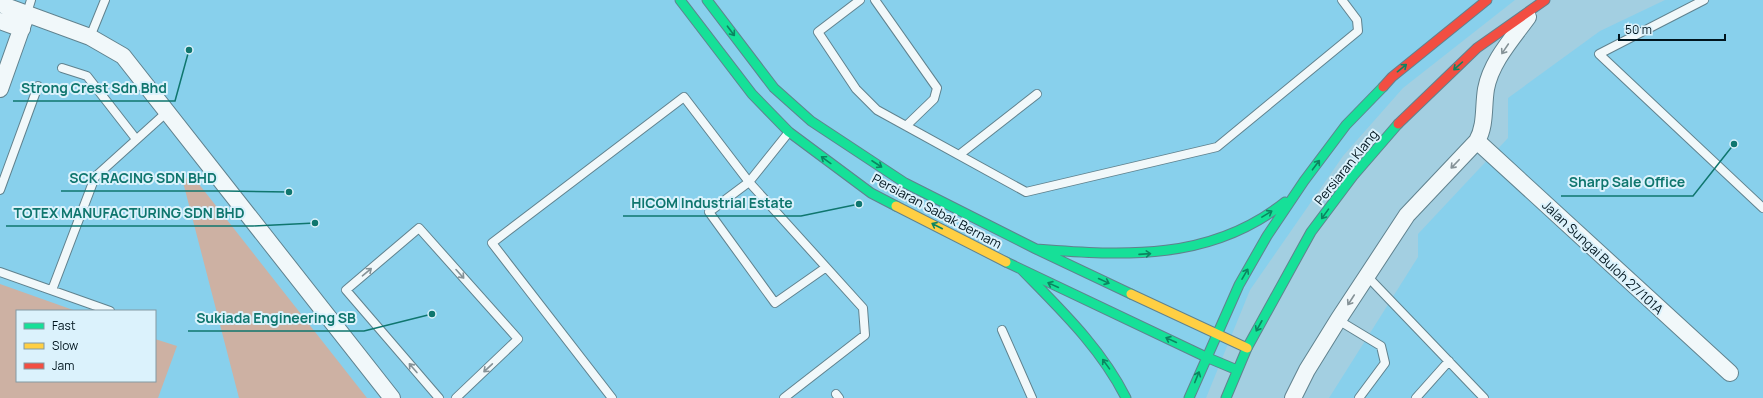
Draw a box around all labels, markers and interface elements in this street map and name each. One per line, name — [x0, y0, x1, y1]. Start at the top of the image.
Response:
scale bar — [1619, 16, 1725, 42]
text: 50 m — [1625, 21, 1652, 38]
one-way arrow — [726, 25, 735, 36]
one-way arrow — [1501, 43, 1509, 54]
one-way arrow — [1453, 61, 1463, 70]
one-way arrow — [1397, 64, 1408, 73]
callout: Strong Crest Sdn Bhd — [13, 75, 175, 101]
text: Strong Crest Sdn Bhd — [21, 78, 167, 97]
street label: Persiaran Klang — [1310, 125, 1382, 209]
one-way arrow — [820, 155, 831, 164]
one-way arrow — [1312, 159, 1320, 170]
one-way arrow — [1450, 159, 1460, 169]
one-way arrow — [871, 160, 882, 168]
callout: SCK RACING SDN BHD — [61, 165, 225, 191]
text: SCK RACING SDN BHD — [69, 168, 217, 187]
street label: Persiaran Sabak Bernam — [869, 169, 1005, 253]
callout: Sharp Sale Office — [1561, 170, 1693, 196]
text: Sharp Sale Office — [1569, 172, 1685, 191]
callout: HICOM Industrial Estate — [623, 190, 801, 216]
text: HICOM Industrial Estate — [631, 193, 793, 212]
street label: Jalan Sungai Buloh 27/101A — [1538, 196, 1668, 318]
callout: TOTEX MANUFACTURING SDN BHD — [6, 200, 253, 226]
text: TOTEX MANUFACTURING SDN BHD — [14, 203, 245, 222]
one-way arrow — [1320, 208, 1329, 219]
one-way arrow — [1261, 210, 1273, 218]
one-way arrow — [931, 222, 943, 230]
one-way arrow — [1138, 250, 1151, 257]
one-way arrow — [361, 268, 372, 277]
one-way arrow — [455, 268, 464, 278]
one-way arrow — [1242, 268, 1250, 280]
one-way arrow — [1098, 278, 1110, 285]
one-way arrow — [1047, 281, 1059, 288]
one-way arrow — [1347, 294, 1355, 305]
callout: Sukiada Engineering SB — [188, 305, 364, 331]
text: Sukiada Engineering SB — [196, 308, 356, 327]
legend — [16, 310, 156, 382]
text: Fast — [52, 317, 76, 334]
one-way arrow — [1254, 320, 1262, 332]
one-way arrow — [1165, 336, 1177, 343]
text: Slow — [52, 337, 78, 354]
text: Jam — [52, 357, 74, 374]
one-way arrow — [1102, 359, 1110, 370]
one-way arrow — [408, 363, 418, 373]
one-way arrow — [483, 363, 493, 372]
one-way arrow — [1194, 372, 1202, 384]

